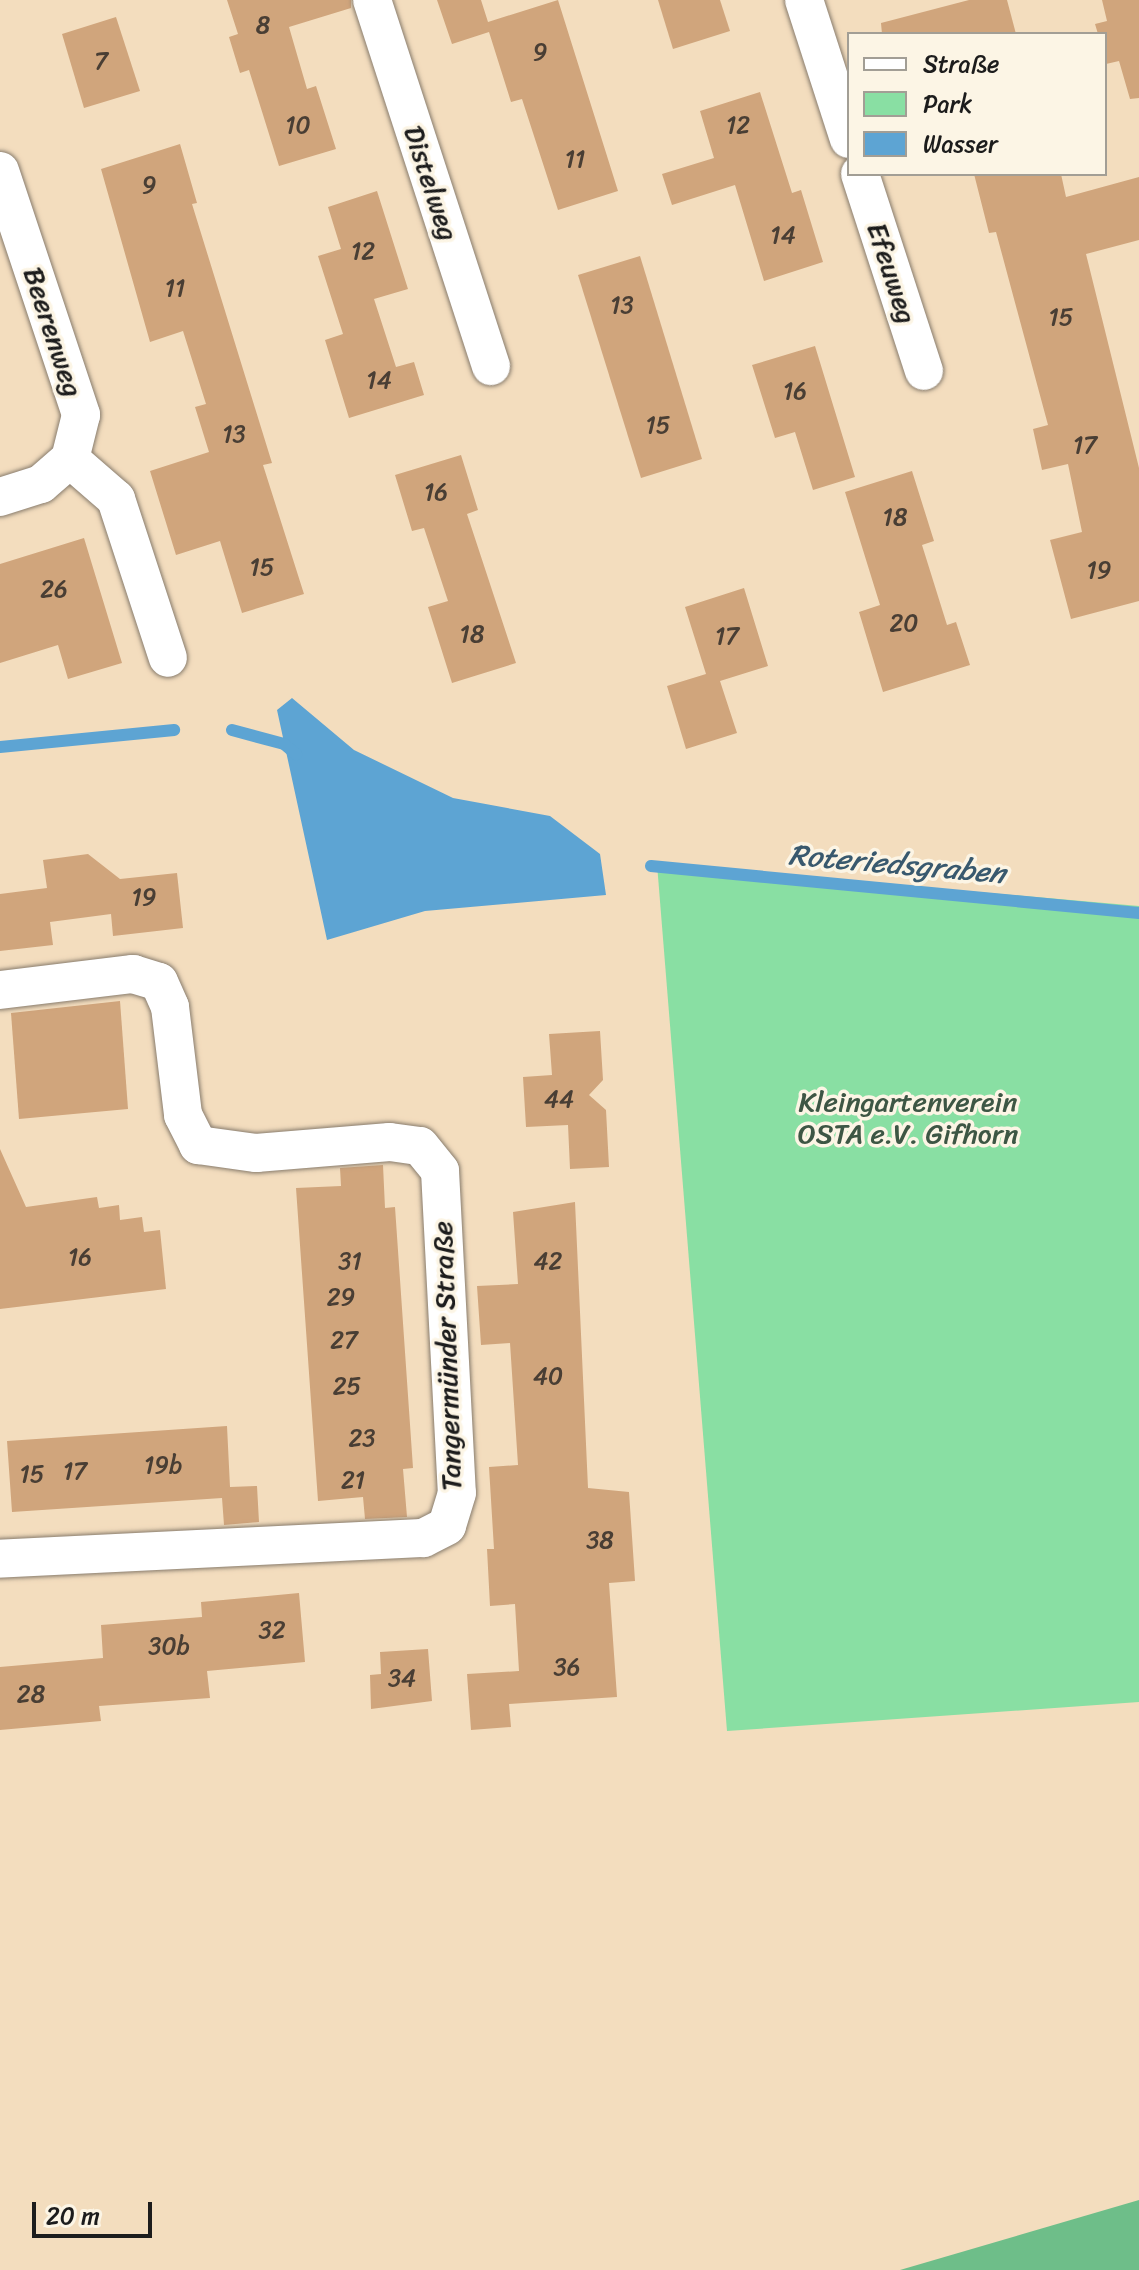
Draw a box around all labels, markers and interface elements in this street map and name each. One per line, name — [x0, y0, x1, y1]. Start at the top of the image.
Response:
house number: 8 — [256, 12, 270, 40]
legend — [847, 32, 1107, 176]
house number: 9 — [533, 39, 547, 67]
text: Straße — [923, 43, 999, 85]
house number: 7 — [94, 48, 108, 76]
text: Park — [923, 83, 972, 125]
house number: 10 — [285, 112, 311, 140]
house number: 12 — [726, 112, 750, 140]
street label: Distelweg — [397, 121, 465, 245]
text: Wasser — [923, 123, 998, 165]
house number: 11 — [565, 146, 585, 174]
house number: 9 — [142, 172, 156, 200]
street label: Efeuweg — [860, 218, 924, 328]
house number: 14 — [770, 222, 796, 250]
house number: 12 — [351, 238, 375, 266]
street label: Beerenweg — [16, 263, 90, 401]
house number: 11 — [165, 275, 185, 303]
house number: 13 — [610, 292, 634, 320]
house number: 15 — [1049, 304, 1073, 332]
house number: 14 — [366, 367, 392, 395]
house number: 16 — [783, 378, 807, 406]
house number: 15 — [646, 412, 670, 440]
house number: 13 — [222, 421, 246, 449]
house number: 17 — [1073, 432, 1097, 460]
house number: 16 — [424, 479, 448, 507]
house number: 18 — [883, 504, 907, 532]
house number: 15 — [250, 554, 274, 582]
house number: 19 — [1086, 557, 1112, 585]
house number: 26 — [40, 576, 68, 604]
house number: 20 — [889, 610, 919, 638]
house number: 18 — [460, 621, 484, 649]
house number: 17 — [715, 623, 739, 651]
water label: Roteriedsgraben — [787, 837, 1007, 891]
house number: 19 — [131, 884, 157, 912]
park label: Kleingartenverein OSTA e.V. Gifhorn — [798, 1085, 1018, 1151]
house number: 44 — [544, 1086, 574, 1114]
street label: Tangermünder Straße — [426, 1221, 468, 1491]
house number: 16 — [68, 1244, 92, 1272]
house number: 31 — [338, 1248, 362, 1276]
house number: 42 — [534, 1248, 562, 1276]
house number: 29 — [327, 1284, 355, 1312]
house number: 27 — [330, 1327, 358, 1355]
house number: 40 — [533, 1363, 563, 1391]
house number: 25 — [333, 1373, 361, 1401]
house number: 23 — [348, 1425, 376, 1453]
house number: 19b — [144, 1452, 182, 1480]
house number: 17 — [63, 1458, 87, 1486]
house number: 15 — [20, 1461, 44, 1489]
house number: 21 — [341, 1467, 365, 1495]
house number: 38 — [586, 1527, 614, 1555]
house number: 32 — [258, 1617, 286, 1645]
house number: 30b — [148, 1633, 190, 1661]
house number: 36 — [554, 1654, 580, 1682]
house number: 34 — [388, 1665, 416, 1693]
house number: 28 — [17, 1681, 45, 1709]
scale bar — [36, 2186, 156, 2236]
text: 20 m — [46, 2195, 100, 2237]

